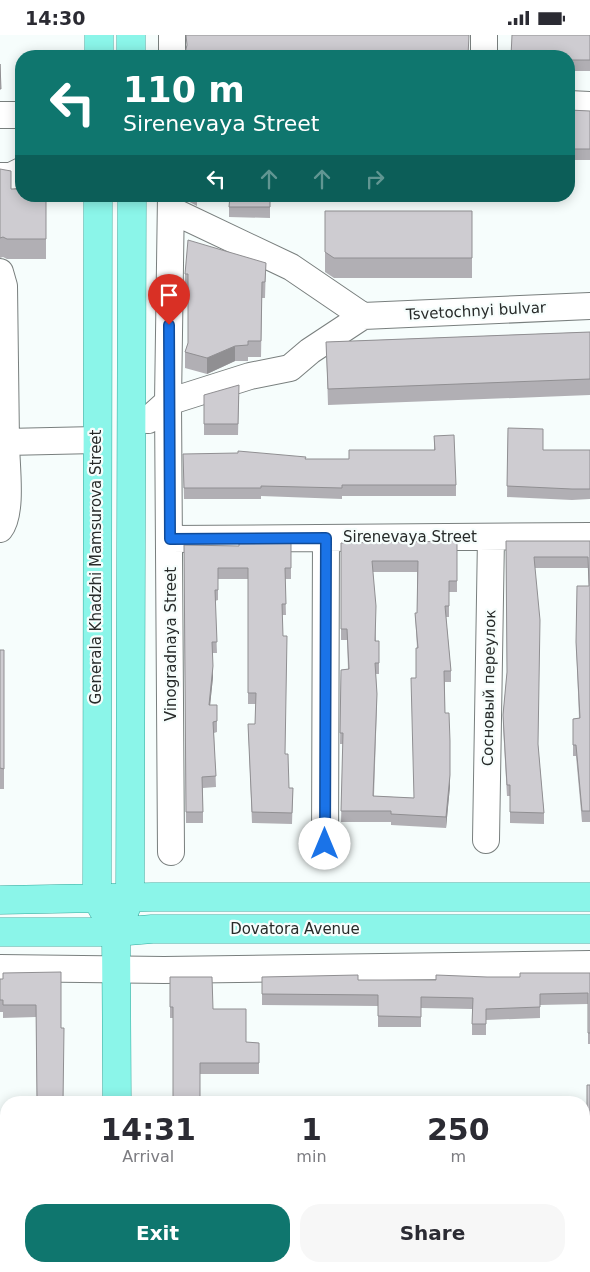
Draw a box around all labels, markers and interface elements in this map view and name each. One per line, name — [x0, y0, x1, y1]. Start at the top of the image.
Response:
text: 14:30 — [25, 7, 85, 29]
icon: left — [40, 70, 105, 135]
text: 110 m — [123, 70, 245, 110]
text: Sirenevaya Street — [123, 111, 320, 136]
icon: left — [202, 165, 230, 193]
icon: ahead — [255, 165, 283, 193]
icon: ahead — [308, 165, 336, 193]
icon: right — [361, 165, 389, 193]
pin — [148, 274, 190, 325]
icon: arrive — [155, 281, 183, 309]
street label: Tsvetochnyi bulvar — [405, 298, 547, 324]
street label: Generala Khadzhi Mamsurova Street — [87, 429, 105, 704]
street label: Sirenevaya Street — [343, 528, 477, 546]
street label: Vinogradnaya Street — [162, 567, 180, 721]
street label: Сосновый переулок — [479, 610, 499, 766]
position arrow — [298, 817, 350, 869]
street label: Dovatora Avenue — [230, 920, 360, 938]
text: 14:31 — [100, 1112, 196, 1147]
text: 1 — [301, 1112, 322, 1147]
text: 250 — [427, 1112, 490, 1147]
text: Arrival — [122, 1147, 174, 1166]
text: min — [296, 1147, 327, 1166]
text: m — [450, 1147, 466, 1166]
button: Exit — [25, 1204, 290, 1262]
button: Share — [300, 1204, 565, 1262]

